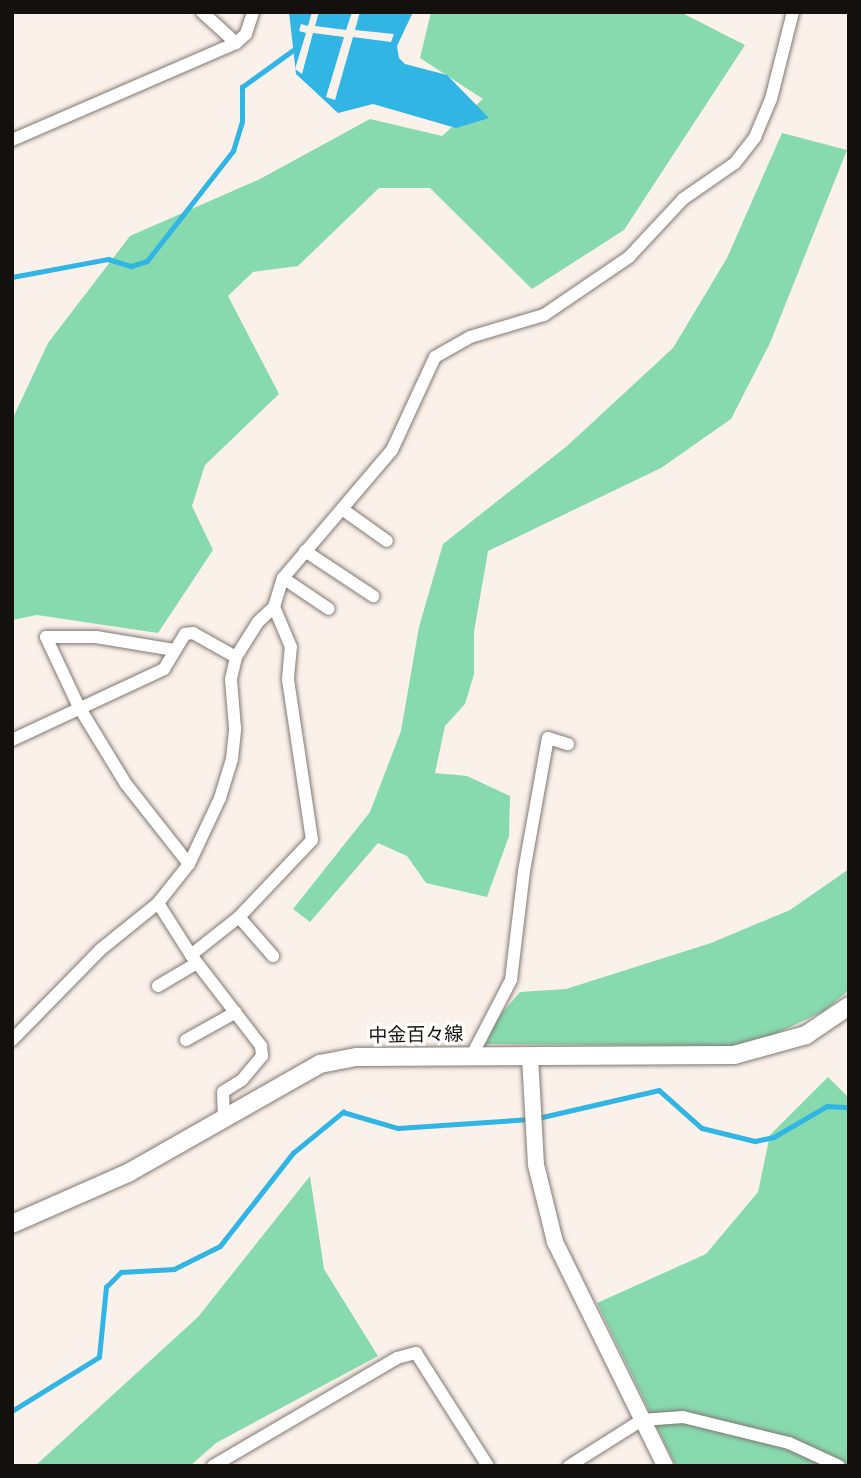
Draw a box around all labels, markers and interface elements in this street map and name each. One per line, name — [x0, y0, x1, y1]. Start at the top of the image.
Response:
street label: 中金百々線 — [368, 1023, 464, 1047]

